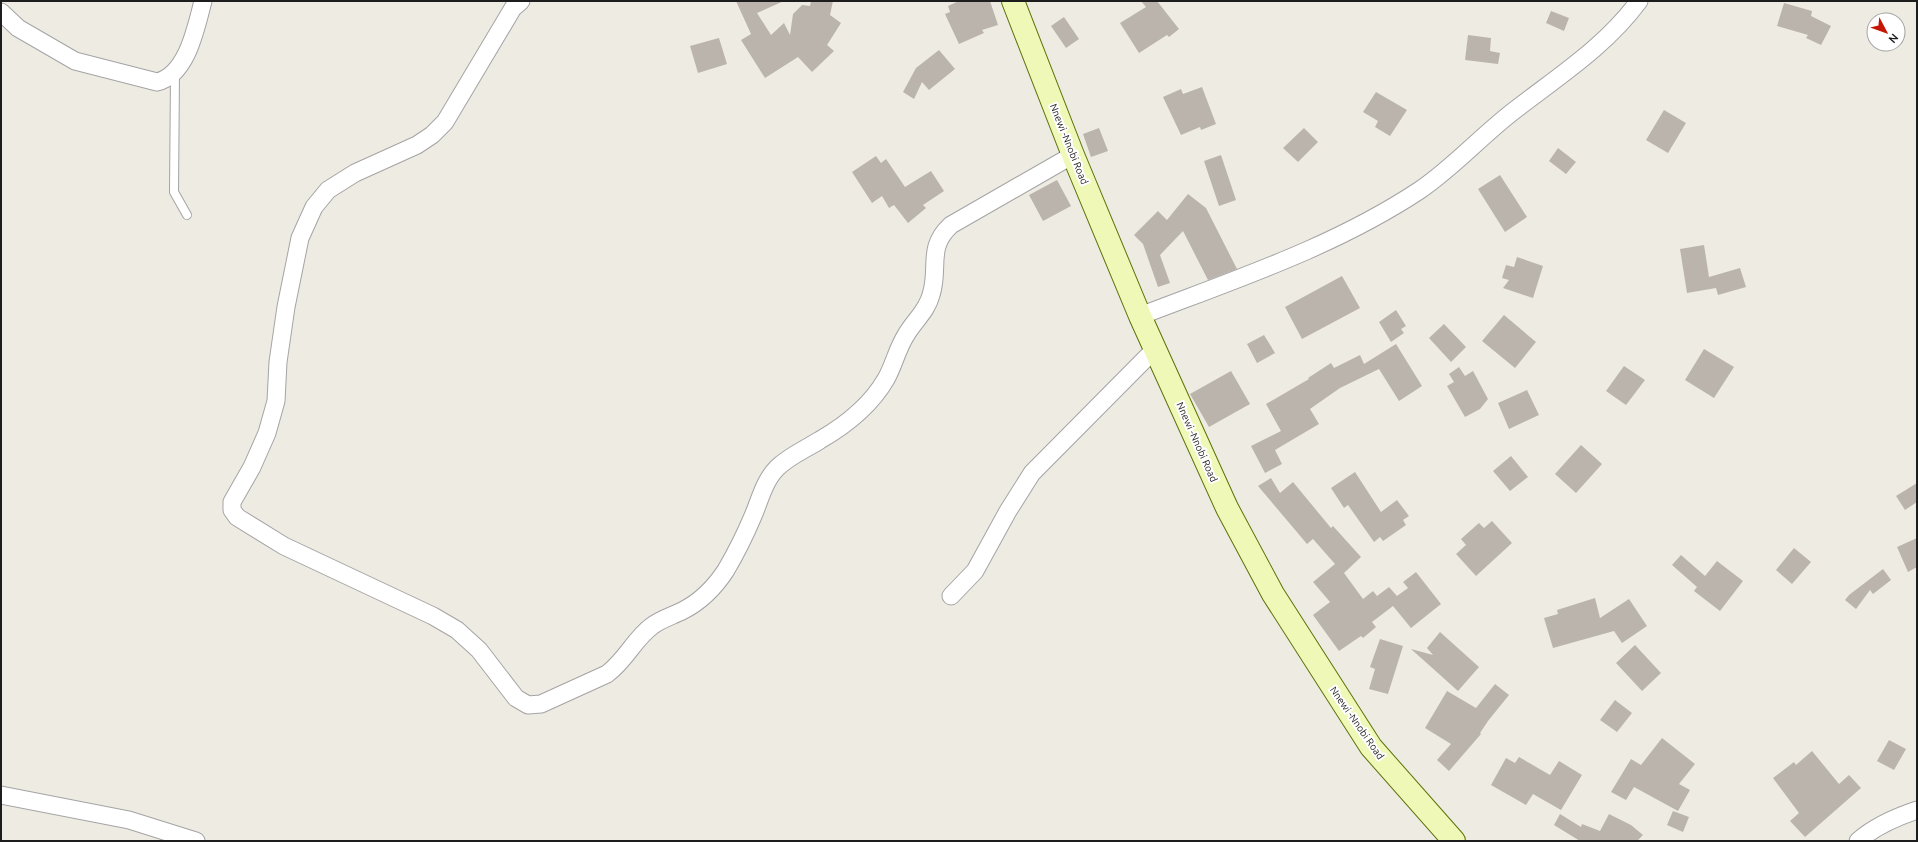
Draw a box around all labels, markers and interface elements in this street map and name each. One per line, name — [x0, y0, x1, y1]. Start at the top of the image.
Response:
north arrow — [1866, 12, 1906, 52]
text: N — [1886, 32, 1901, 46]
street label: Nnewi -Nnobi Road — [1048, 102, 1090, 186]
street label: Nnewi -Nnobi Road — [1174, 400, 1220, 484]
street label: Nnewi -Nnobi Road — [1328, 685, 1386, 762]

